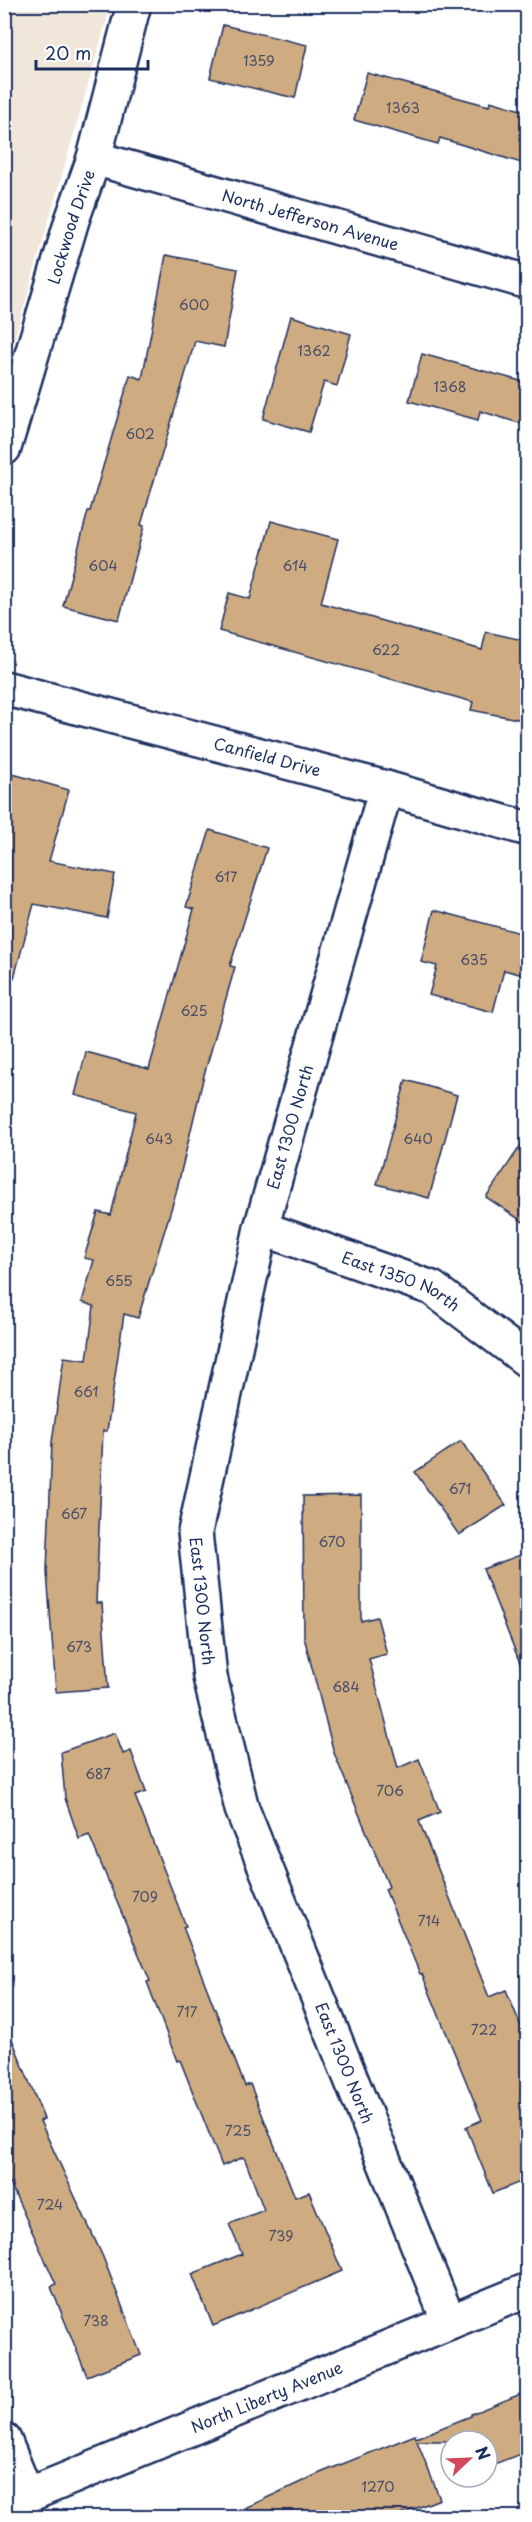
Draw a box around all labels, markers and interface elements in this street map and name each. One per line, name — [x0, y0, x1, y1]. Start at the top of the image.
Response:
scale bar — [36, 33, 148, 71]
text: 20 m — [45, 39, 91, 66]
house number: 1359 — [243, 50, 275, 71]
house number: 1363 — [386, 97, 420, 118]
street label: Lockwood Drive — [41, 166, 100, 287]
street label: North Jefferson Avenue — [219, 182, 402, 256]
house number: 600 — [179, 294, 209, 315]
house number: 1362 — [298, 340, 330, 361]
house number: 1368 — [434, 376, 466, 397]
house number: 602 — [125, 423, 155, 444]
house number: 604 — [88, 555, 118, 576]
house number: 614 — [283, 555, 307, 576]
house number: 622 — [372, 639, 400, 660]
street label: Canfield Drive — [211, 730, 324, 781]
house number: 617 — [214, 866, 238, 887]
house number: 635 — [460, 949, 488, 970]
house number: 625 — [180, 1000, 208, 1021]
street label: East 1300 North — [260, 1062, 318, 1192]
house number: 643 — [145, 1128, 173, 1149]
house number: 640 — [403, 1128, 433, 1149]
street label: East 1350 North — [339, 1244, 466, 1316]
house number: 655 — [105, 1270, 133, 1291]
house number: 661 — [73, 1381, 99, 1402]
house number: 671 — [449, 1478, 471, 1499]
house number: 667 — [61, 1503, 87, 1524]
house number: 670 — [318, 1531, 346, 1552]
street label: East 1300 North — [185, 1536, 222, 1666]
house number: 673 — [66, 1636, 92, 1657]
house number: 684 — [332, 1676, 360, 1697]
house number: 687 — [85, 1763, 111, 1784]
house number: 706 — [376, 1780, 404, 1801]
house number: 709 — [132, 1886, 158, 1907]
house number: 714 — [418, 1910, 440, 1931]
street label: East 1300 North — [310, 1998, 381, 2127]
house number: 717 — [177, 2001, 198, 2022]
house number: 722 — [471, 2019, 497, 2040]
house number: 725 — [225, 2120, 251, 2141]
house number: 724 — [37, 2194, 63, 2215]
house number: 739 — [269, 2225, 293, 2246]
house number: 738 — [83, 2310, 109, 2331]
street label: North Liberty Avenue — [187, 2354, 346, 2438]
north arrow — [439, 2429, 499, 2489]
text: N — [470, 2442, 497, 2463]
house number: 1270 — [362, 2476, 394, 2497]

